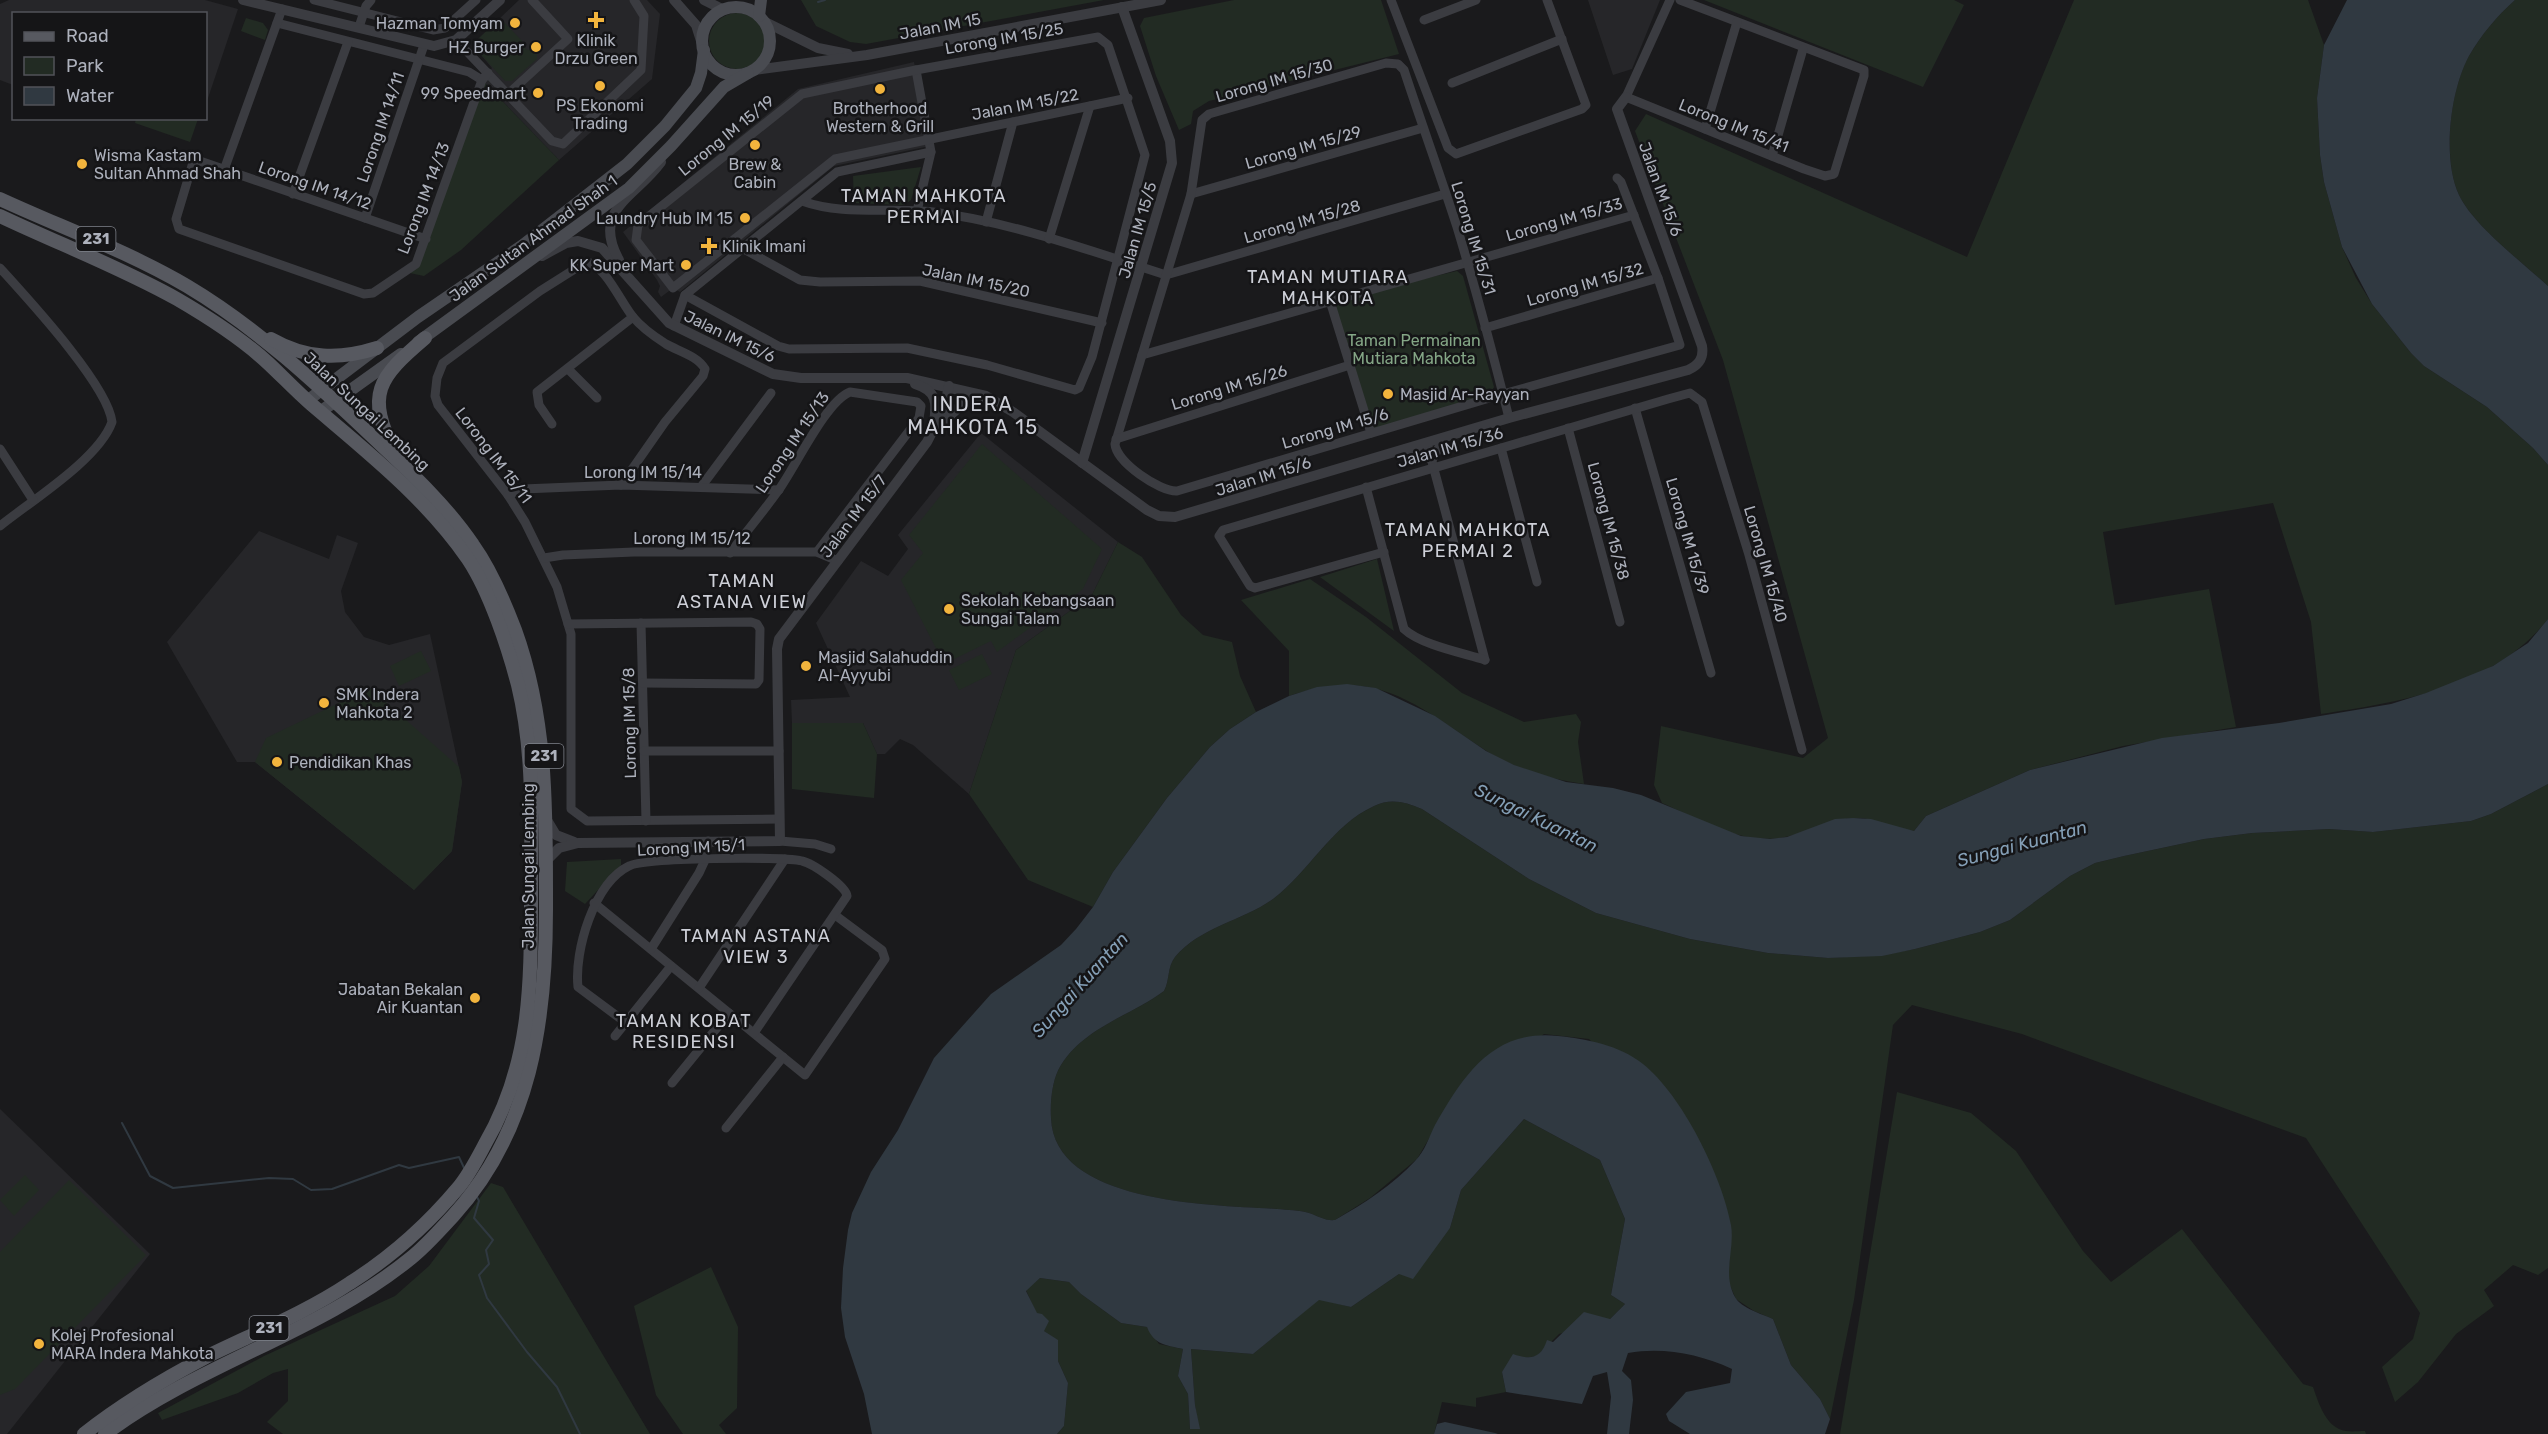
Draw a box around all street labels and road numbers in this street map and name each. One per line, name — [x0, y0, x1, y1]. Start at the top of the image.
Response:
street label: Jalan IM 15 — [898, 9, 982, 44]
street label: Lorong IM 15/25 — [943, 19, 1065, 58]
street label: Lorong IM 15/30 — [1213, 55, 1335, 106]
street label: Lorong IM 14/11 — [353, 70, 408, 185]
street label: Jalan IM 15/22 — [970, 85, 1080, 124]
street label: Lorong IM 15/19 — [675, 91, 778, 180]
street label: Lorong IM 15/41 — [1676, 95, 1792, 156]
street label: Lorong IM 15/29 — [1243, 122, 1363, 173]
street label: Jalan IM 15/6 — [1635, 139, 1687, 239]
street label: Lorong IM 14/13 — [393, 140, 454, 257]
street label: Lorong IM 14/12 — [256, 157, 374, 214]
street label: Jalan Sultan Ahmad Shah 1 — [446, 171, 621, 306]
street label: Lorong IM 15/31 — [1447, 179, 1500, 297]
street label: Jalan IM 15/5 — [1115, 180, 1160, 281]
street label: Lorong IM 15/33 — [1504, 194, 1625, 245]
street label: Lorong IM 15/28 — [1242, 196, 1363, 247]
road number: 231 — [76, 227, 116, 251]
street label: Lorong IM 15/32 — [1525, 259, 1646, 310]
street label: Jalan IM 15/20 — [920, 260, 1031, 301]
street label: Jalan IM 15/6 — [681, 306, 779, 367]
street label: Jalan Sungai Lembing — [300, 348, 434, 475]
street label: Lorong IM 15/26 — [1169, 361, 1290, 414]
street label: Lorong IM 15/13 — [752, 388, 833, 496]
street label: Lorong IM 15/11 — [451, 404, 536, 507]
street label: Lorong IM 15/6 — [1280, 404, 1391, 453]
street label: Jalan IM 15/36 — [1395, 423, 1506, 472]
street label: Jalan IM 15/6 — [1213, 453, 1314, 500]
street label: Lorong IM 15/38 — [1584, 460, 1633, 582]
street label: Lorong IM 15/14 — [584, 463, 702, 482]
street label: Jalan IM 15/7 — [816, 471, 891, 561]
street label: Lorong IM 15/39 — [1662, 476, 1713, 597]
street label: Lorong IM 15/40 — [1740, 504, 1791, 625]
street label: Lorong IM 15/12 — [633, 529, 751, 548]
street label: Lorong IM 15/8 — [619, 667, 640, 779]
road number: 231 — [524, 744, 564, 768]
street label: Jalan Sungai Lembing — [519, 783, 538, 949]
street label: Lorong IM 15/1 — [637, 835, 745, 860]
road number: 231 — [250, 1316, 288, 1340]

